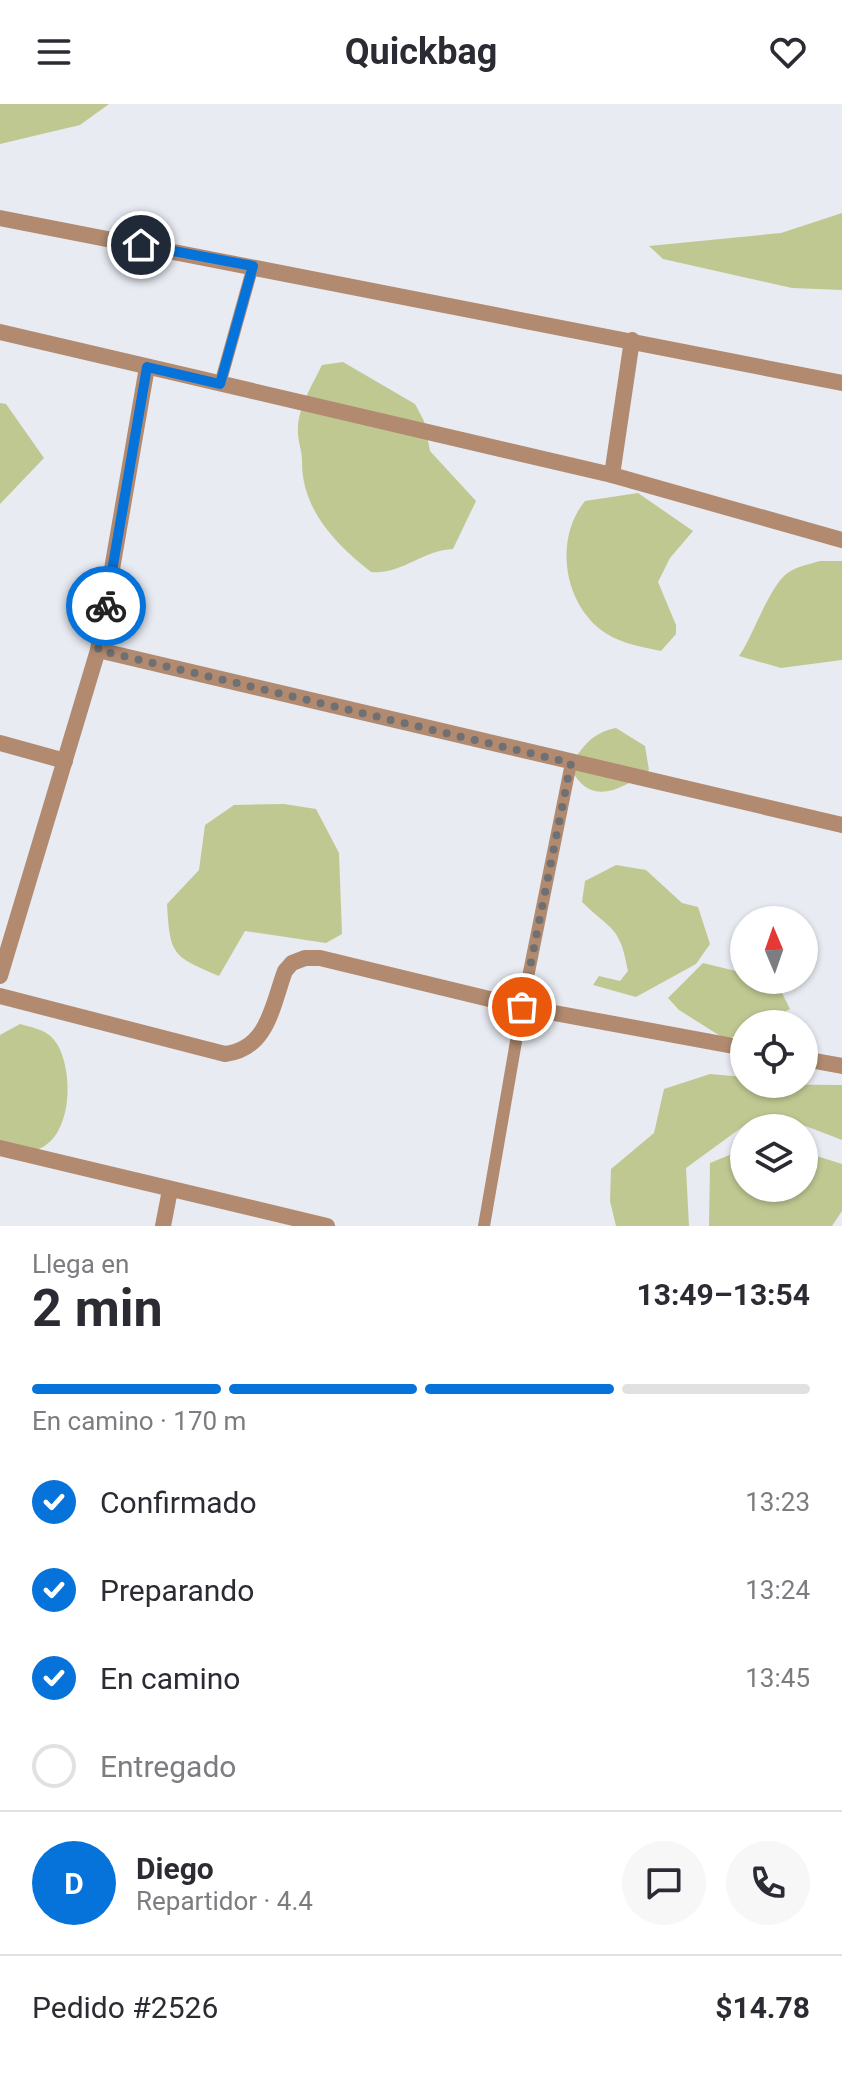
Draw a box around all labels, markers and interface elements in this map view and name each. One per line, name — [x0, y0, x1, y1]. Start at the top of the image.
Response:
icon: menu — [32, 30, 76, 74]
icon: heart — [766, 30, 810, 74]
text: Quickbag — [345, 31, 497, 73]
pin — [107, 211, 175, 279]
icon: home — [119, 223, 163, 267]
courier — [66, 566, 146, 646]
icon: bike — [84, 584, 128, 628]
north arrow — [730, 906, 818, 994]
map controls — [730, 906, 818, 1202]
pin — [488, 973, 556, 1041]
icon: bag — [500, 985, 544, 1029]
button: locate — [730, 1010, 818, 1098]
button: layers — [730, 1114, 818, 1202]
text: Llega en — [32, 1249, 129, 1279]
text: 13:49–13:54 — [636, 1277, 810, 1312]
text: 2 min — [32, 1278, 163, 1339]
text: En camino · 170 m — [32, 1406, 246, 1436]
icon: check — [32, 1480, 76, 1524]
text: Confirmado — [100, 1485, 257, 1520]
text: 13:23 — [745, 1487, 810, 1517]
icon: check — [32, 1568, 76, 1612]
text: Preparando — [100, 1573, 254, 1608]
text: 13:24 — [745, 1575, 810, 1605]
icon: check — [32, 1656, 76, 1700]
text: En camino — [100, 1661, 240, 1696]
text: 13:45 — [745, 1663, 810, 1693]
text: Entregado — [100, 1749, 236, 1784]
button: chat — [622, 1841, 706, 1925]
button: phone — [726, 1841, 810, 1925]
text: Diego — [136, 1851, 214, 1886]
text: D — [64, 1866, 84, 1901]
text: Repartidor · 4.4 — [136, 1886, 313, 1916]
text: Pedido #2526 — [32, 1990, 218, 2025]
text: $14.78 — [715, 1990, 810, 2025]

